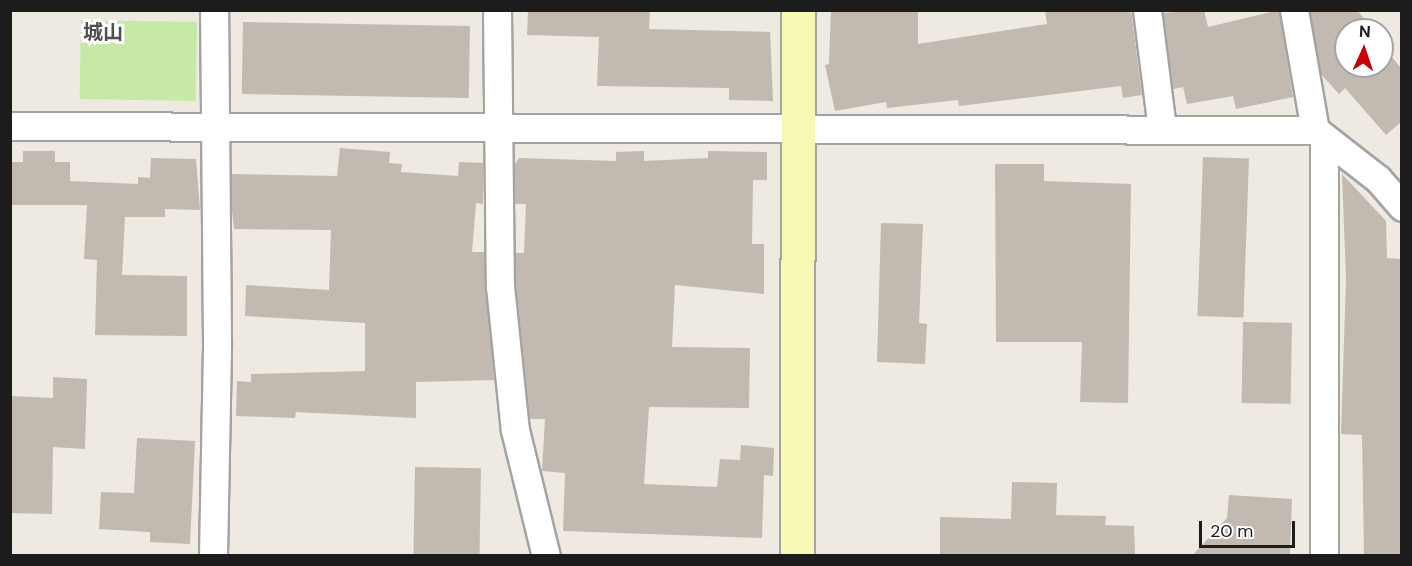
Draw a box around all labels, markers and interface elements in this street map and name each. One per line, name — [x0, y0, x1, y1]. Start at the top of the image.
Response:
north arrow — [1334, 18, 1394, 78]
district label: 城山 — [83, 20, 123, 44]
text: N — [1358, 21, 1371, 42]
scale bar — [1202, 509, 1298, 547]
text: 20 m — [1210, 519, 1253, 543]

